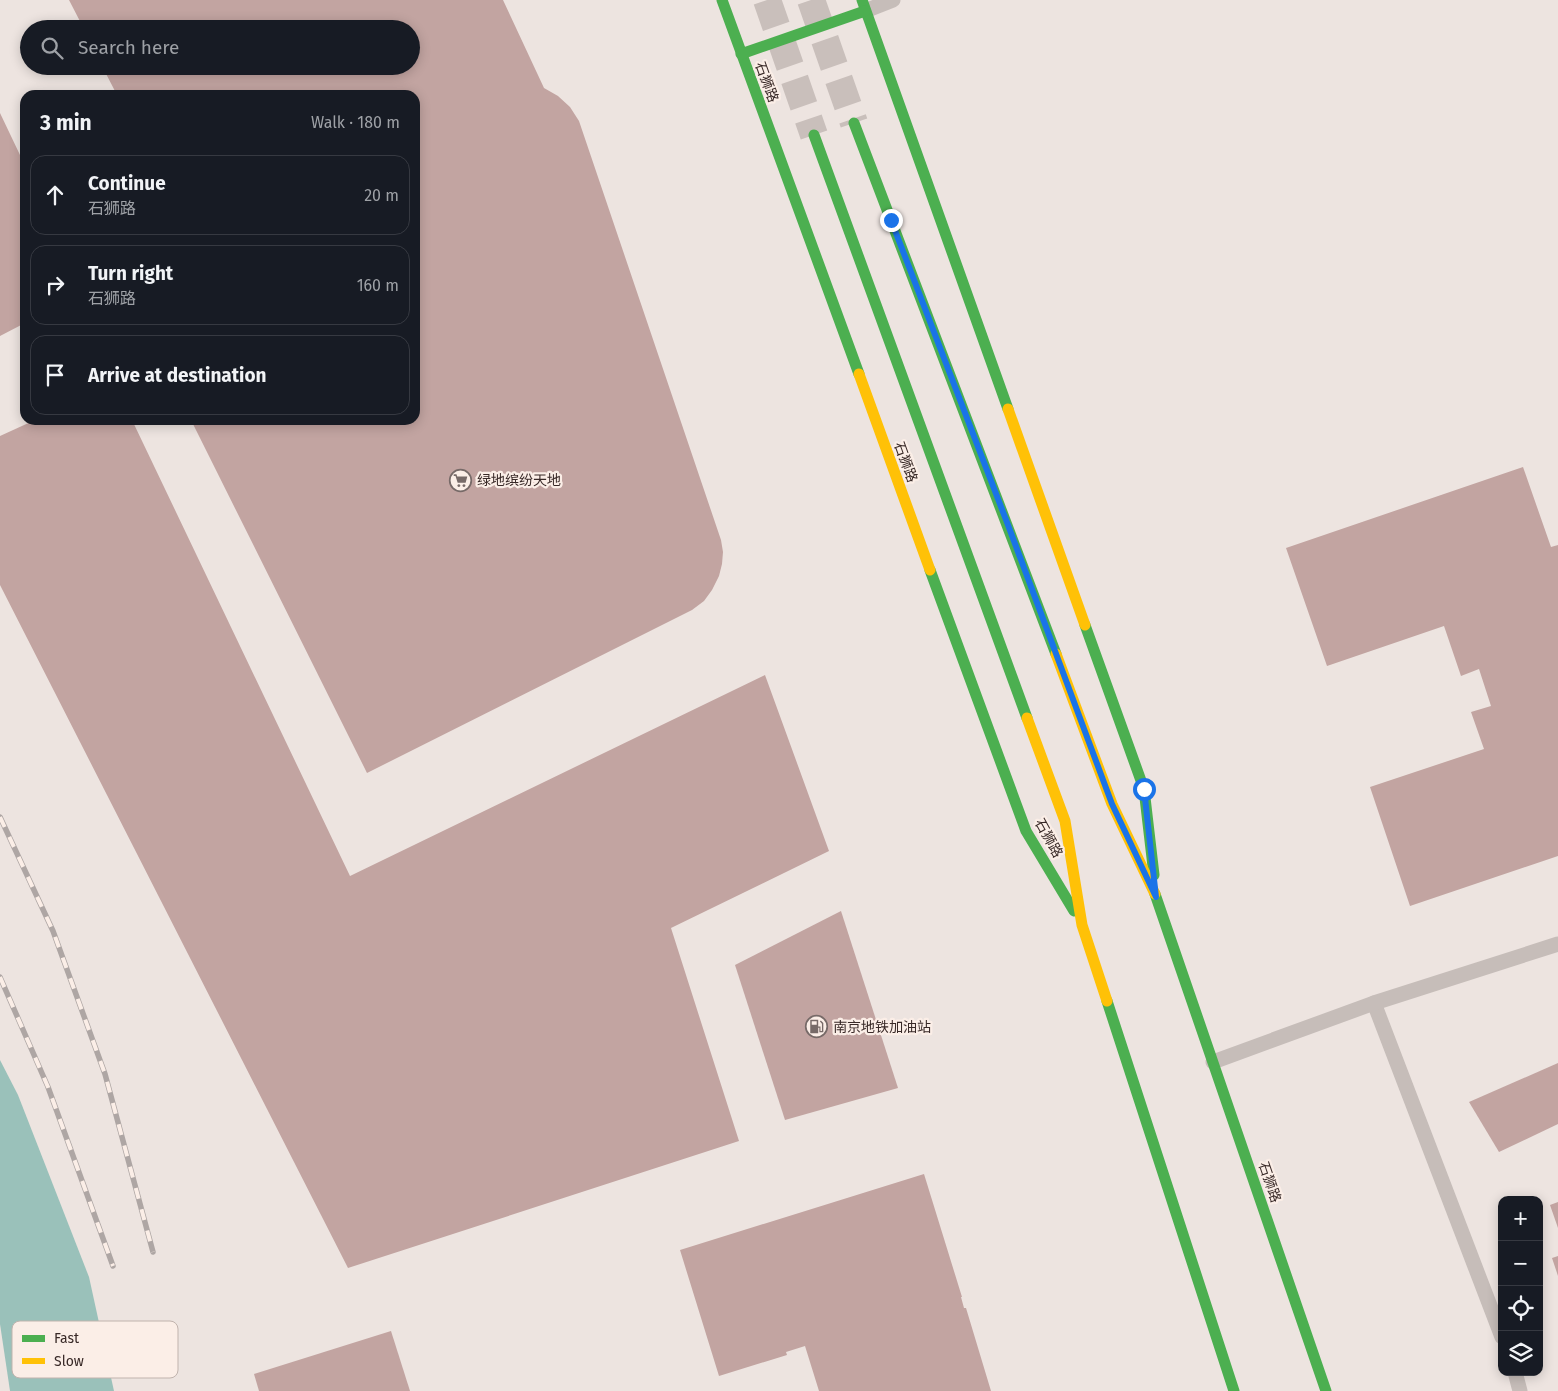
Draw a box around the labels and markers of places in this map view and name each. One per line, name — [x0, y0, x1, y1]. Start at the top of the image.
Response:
supermarket icon: 绿地缤纷天地 — [449, 468, 473, 492]
place label: 绿地缤纷天地 — [477, 472, 561, 489]
fuel station icon: 南京地铁加油站 — [805, 1015, 829, 1039]
place label: 南京地铁加油站 — [833, 1019, 931, 1036]

